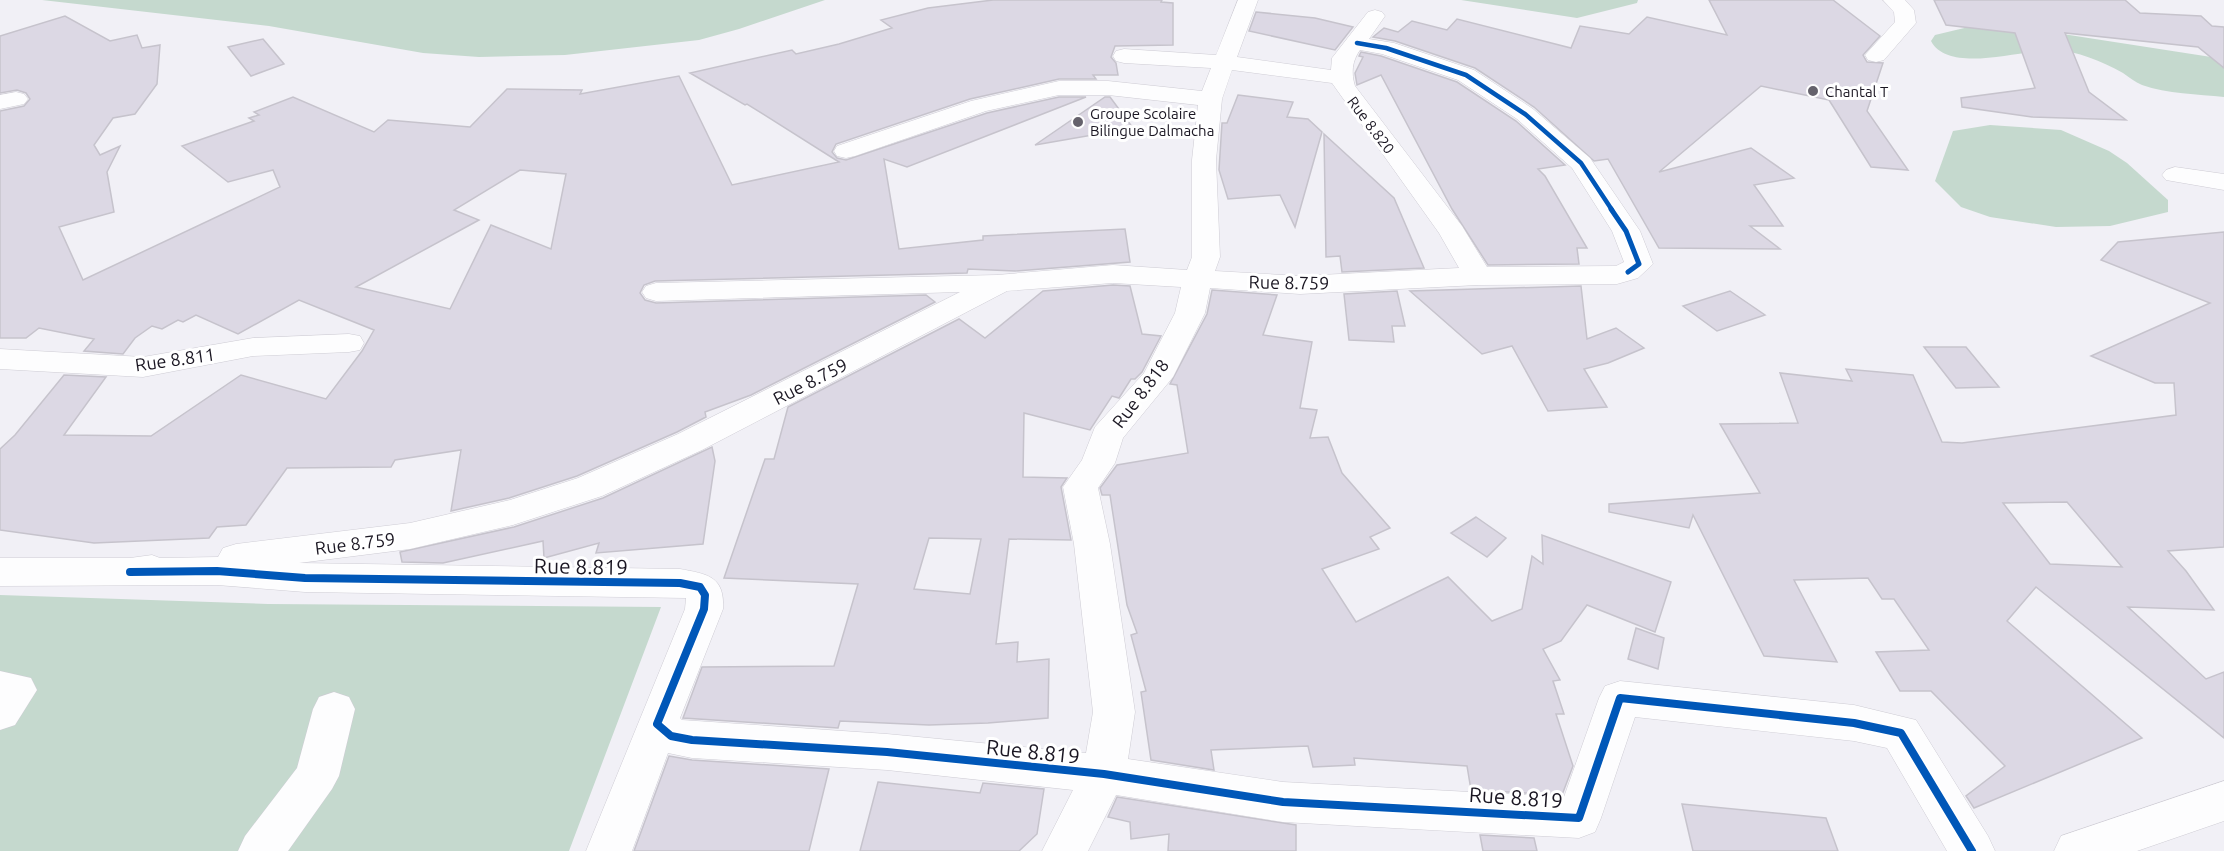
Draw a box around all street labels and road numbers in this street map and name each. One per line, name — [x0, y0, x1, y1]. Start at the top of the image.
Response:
street label: Rue 8.820 — [1344, 93, 1398, 157]
street label: Rue 8.759 — [1249, 271, 1329, 293]
street label: Rue 8.811 — [134, 343, 216, 375]
street label: Rue 8.759 — [770, 354, 850, 408]
street label: Rue 8.818 — [1108, 355, 1172, 431]
street label: Rue 8.759 — [314, 528, 396, 558]
street label: Rue 8.819 — [534, 553, 628, 579]
street label: Rue 8.819 — [985, 734, 1081, 768]
street label: Rue 8.819 — [1468, 782, 1564, 812]

